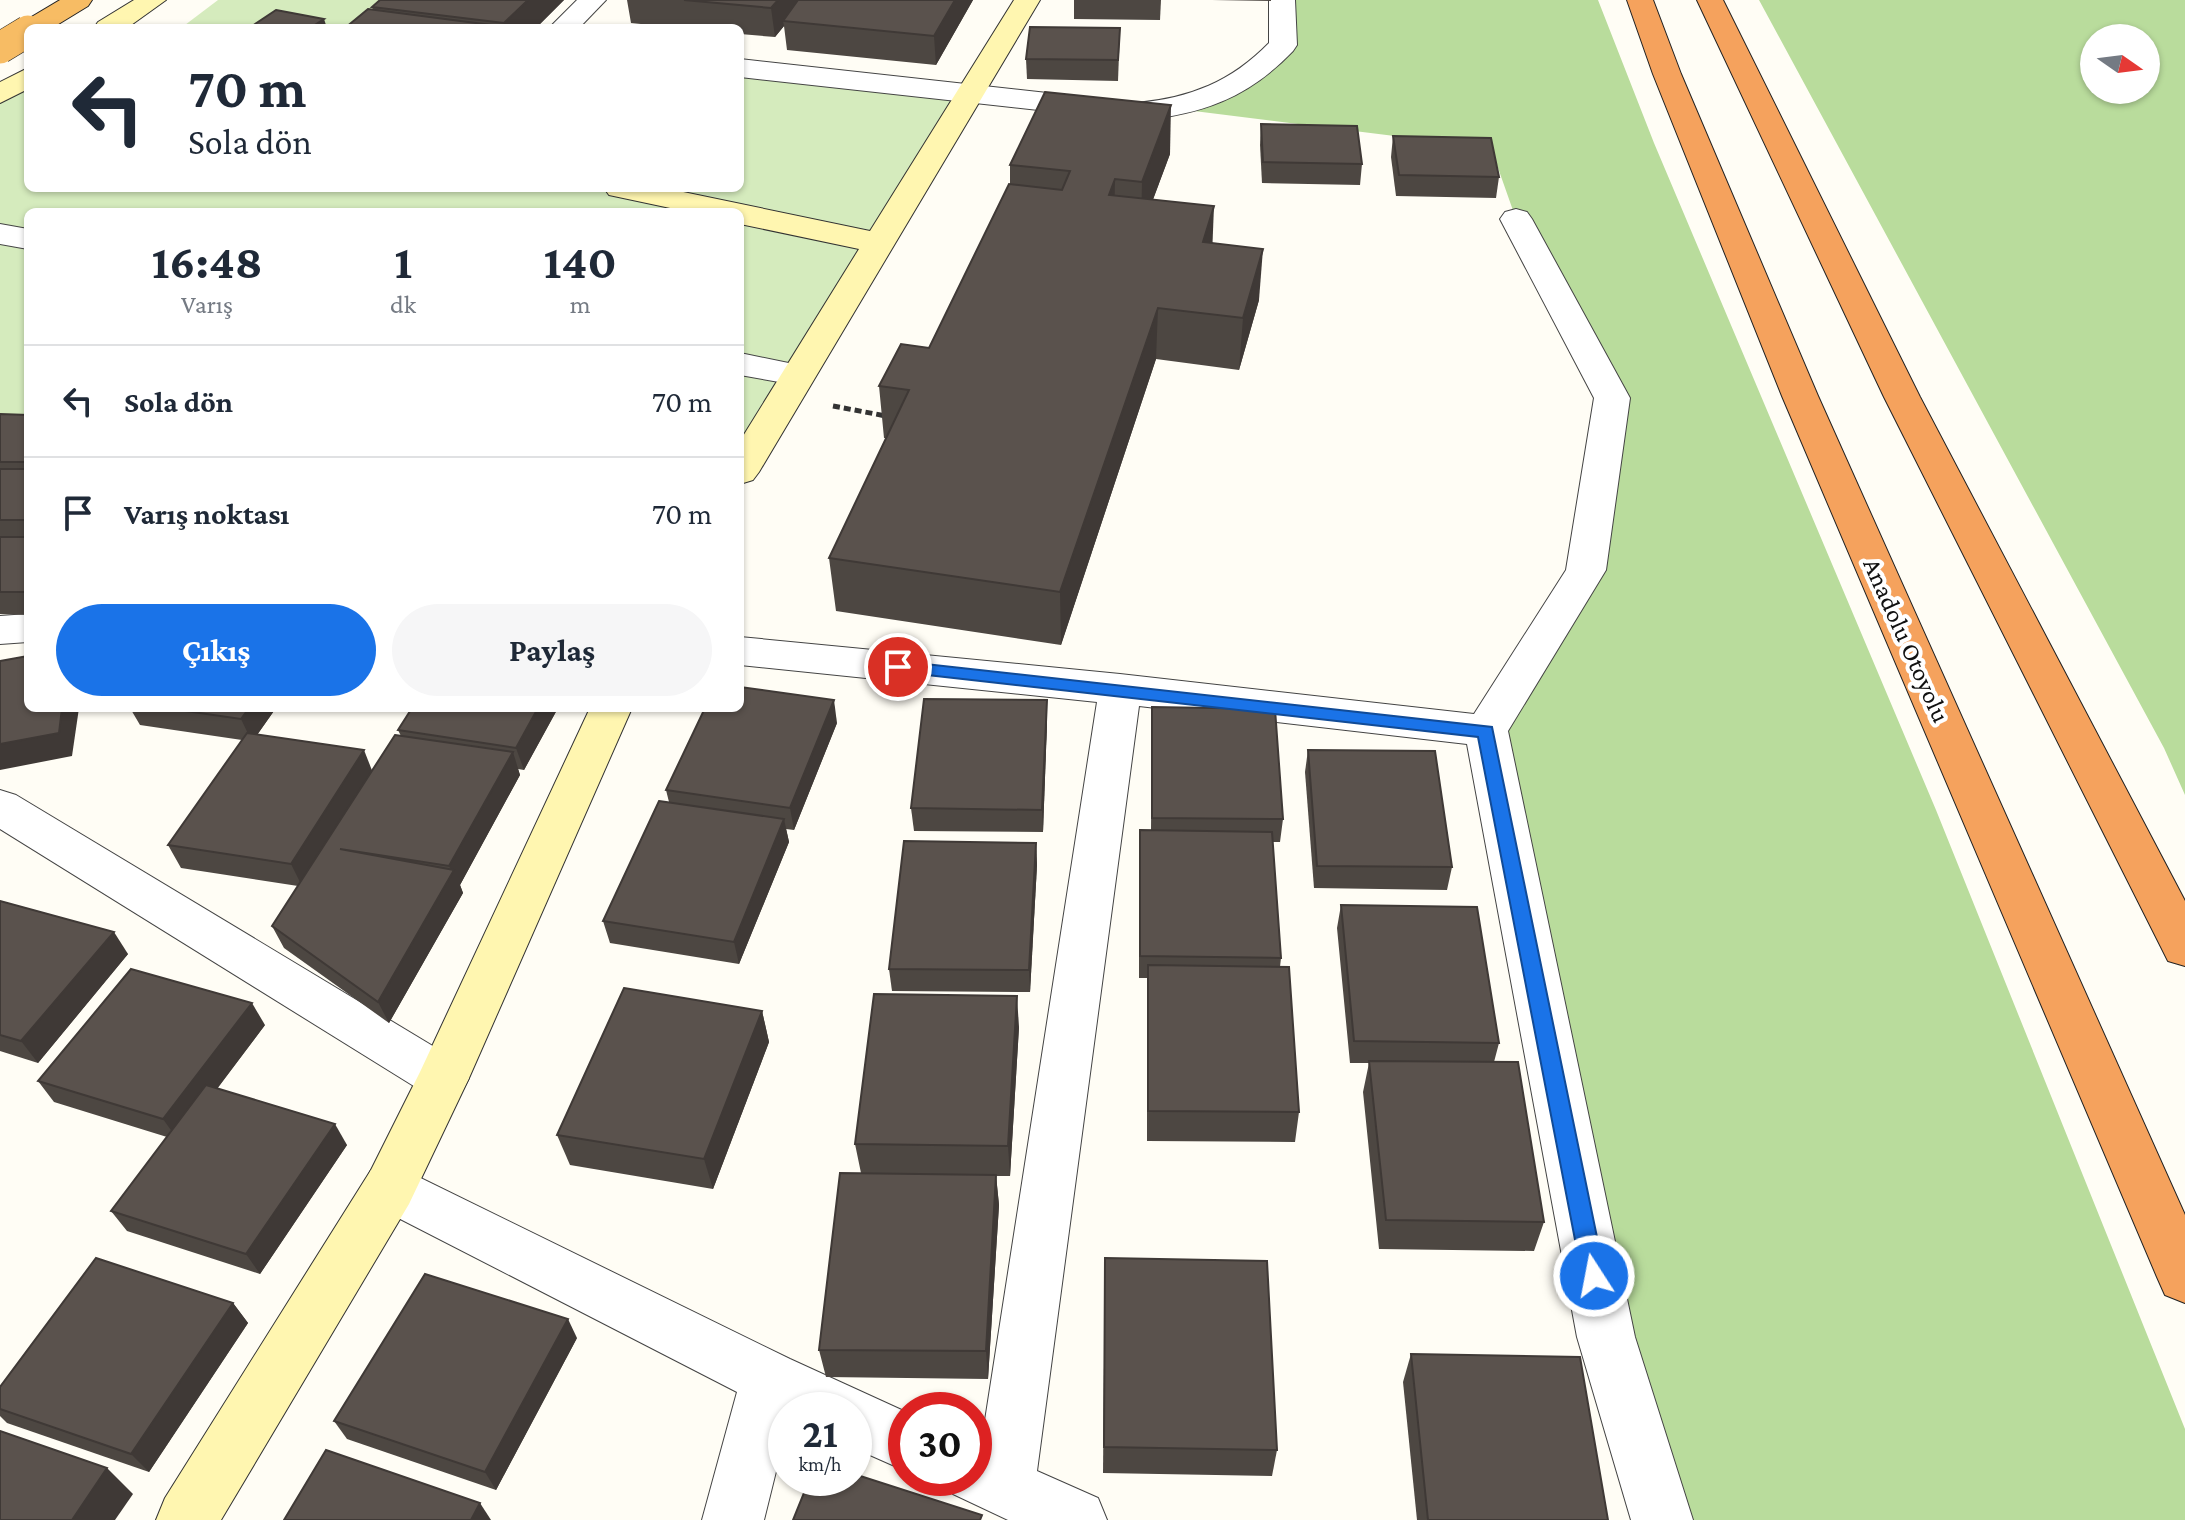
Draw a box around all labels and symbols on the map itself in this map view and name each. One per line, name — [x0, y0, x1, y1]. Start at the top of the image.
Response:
north arrow — [2080, 24, 2160, 104]
street label: Anadolu Otoyolu — [1857, 554, 1956, 727]
pin — [864, 633, 932, 701]
position arrow — [1552, 1234, 1636, 1318]
speed limit sign: 30 — [888, 1392, 992, 1496]

